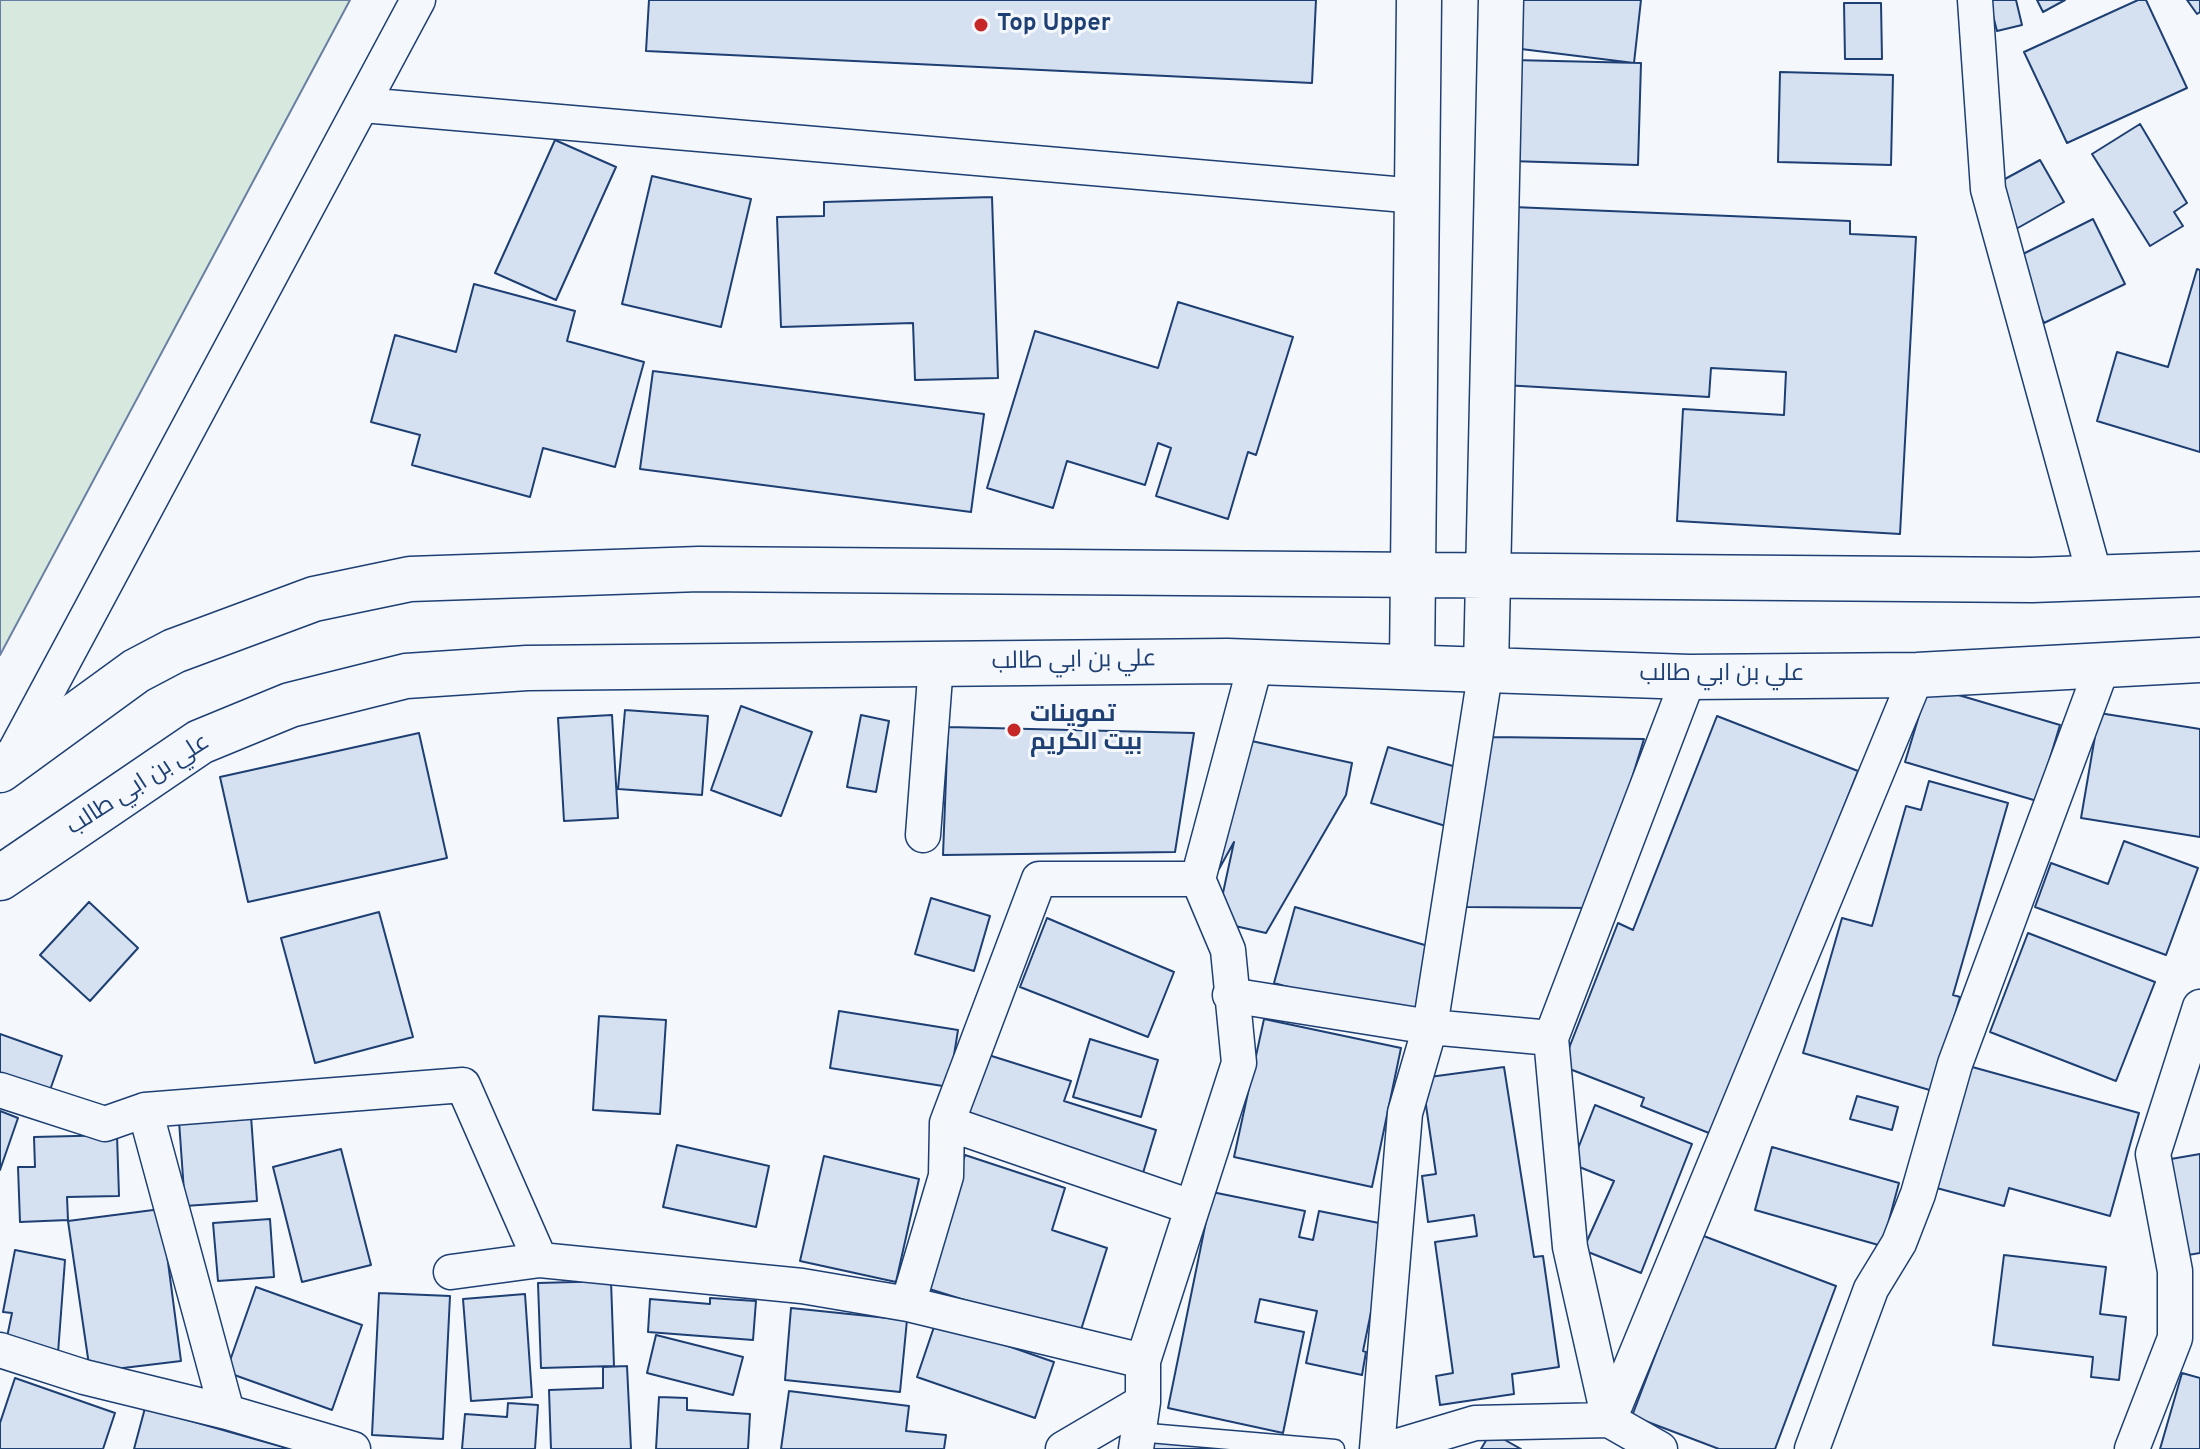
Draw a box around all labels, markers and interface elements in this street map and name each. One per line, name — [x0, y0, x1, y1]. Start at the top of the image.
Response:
place label: Top Upper — [997, 11, 1111, 39]
marker: Top Upper — [972, 16, 990, 34]
street label: علي بن ابي طالب — [991, 646, 1157, 678]
street label: علي بن ابي طالب — [1640, 661, 1804, 689]
place label: تموينات بيت الكريم — [1030, 702, 1142, 758]
marker: تموينات بيت الكريم — [1005, 721, 1023, 739]
street label: علي بن ابي طالب — [62, 729, 216, 843]

